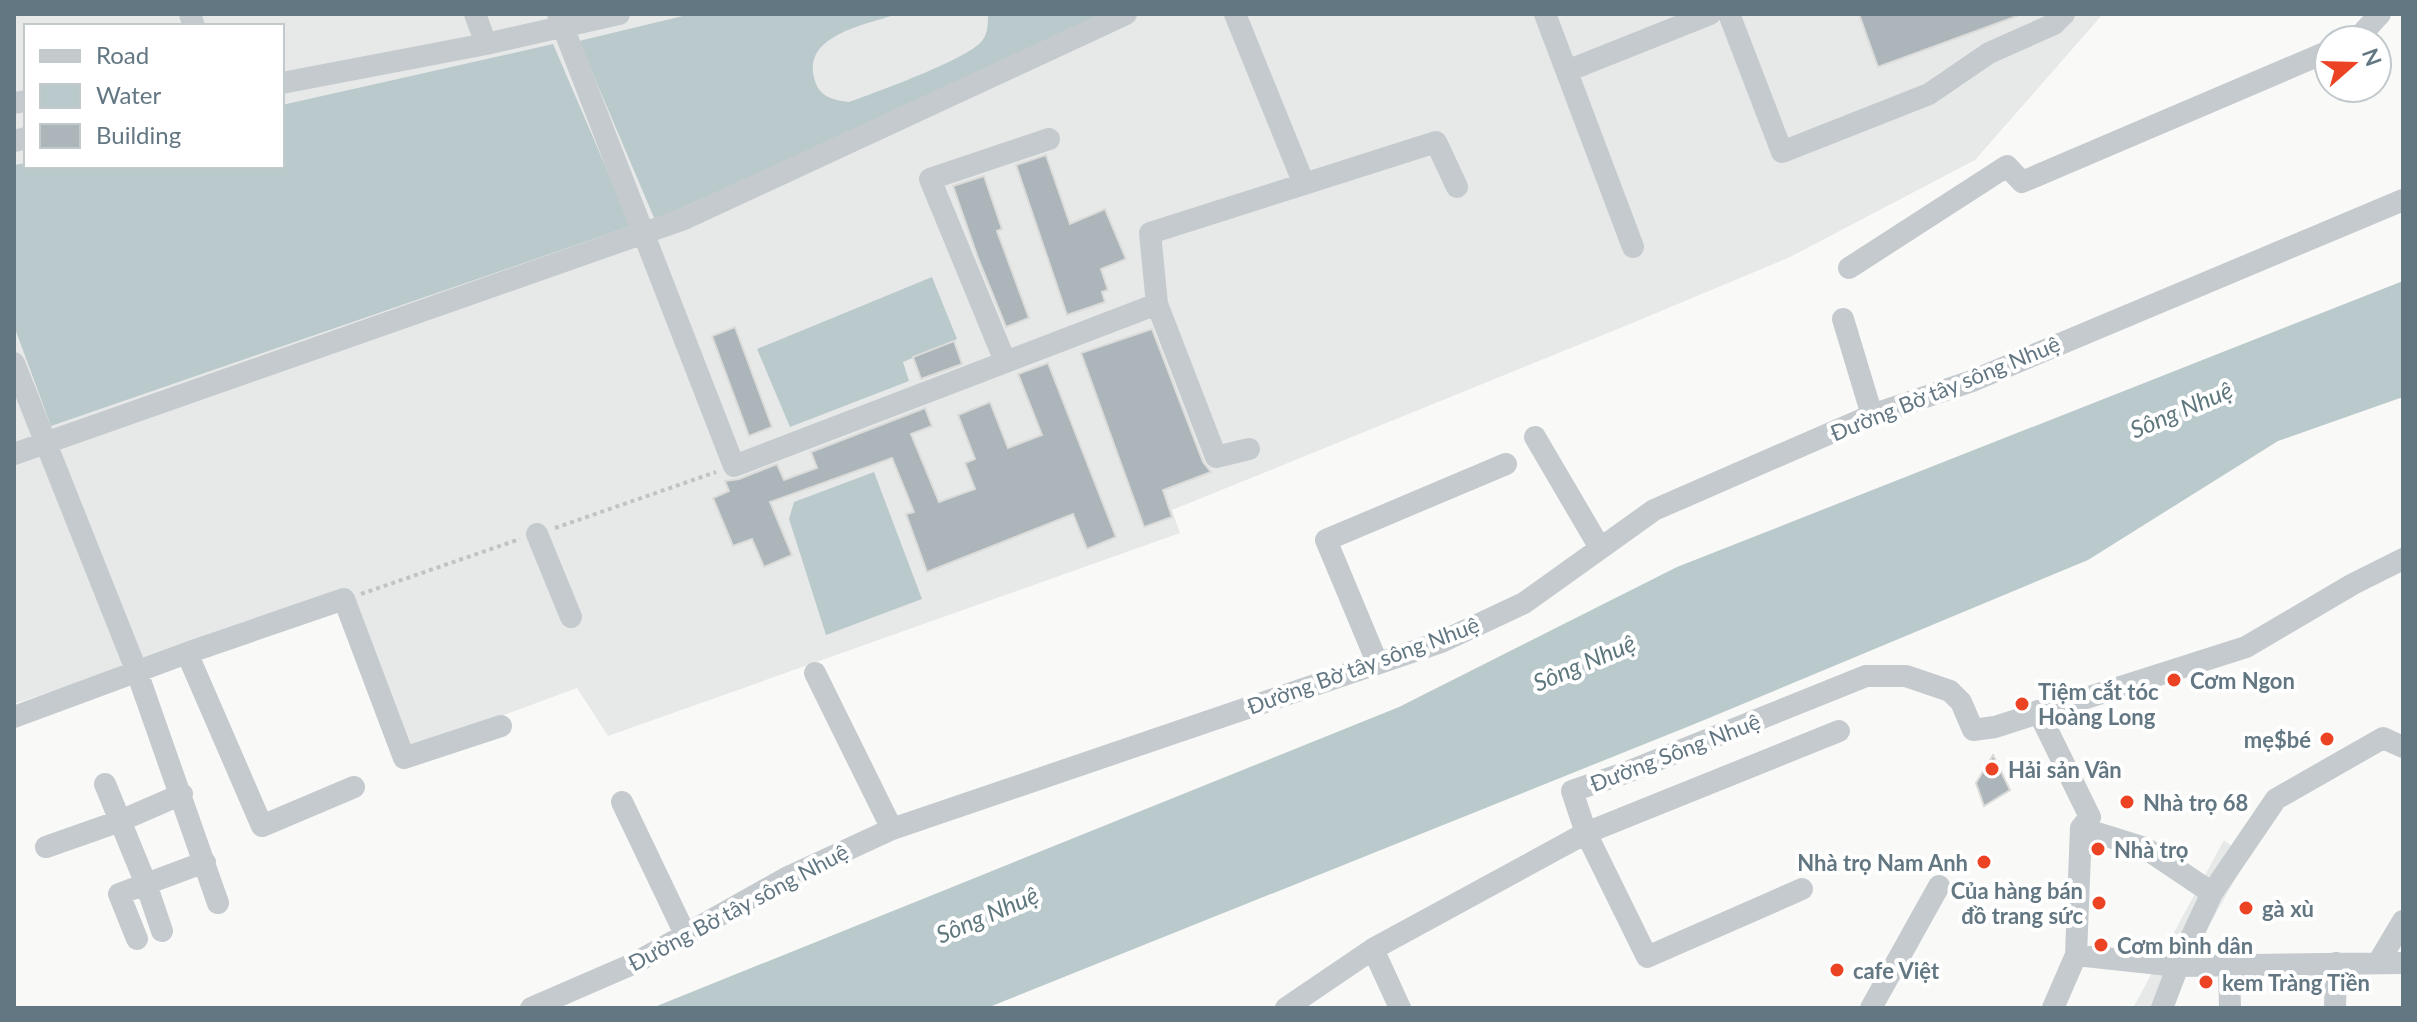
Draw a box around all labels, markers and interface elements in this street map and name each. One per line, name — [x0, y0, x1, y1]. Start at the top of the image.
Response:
legend — [24, 24, 284, 168]
north arrow — [2313, 24, 2393, 104]
text: Road — [96, 40, 149, 69]
text: N — [2357, 44, 2388, 70]
text: Water — [96, 80, 161, 109]
text: Building — [96, 120, 181, 149]
street label: Đường Bờ tây sông Nhuệ — [1826, 330, 2064, 446]
water label: Sông Nhuệ — [2125, 374, 2237, 444]
street label: Đường Bờ tây sông Nhuệ — [1243, 610, 1483, 720]
water label: Sông Nhuệ — [1528, 627, 1640, 697]
place label: Cơm Ngon — [2190, 667, 2295, 694]
marker: Cơm Ngon — [2165, 671, 2183, 689]
place label: Tiệm cắt tóc Hoàng Long — [2038, 678, 2159, 730]
marker: Tiệm cắt tóc Hoàng Long — [2013, 695, 2031, 713]
street label: Đường Sông Nhuệ — [1586, 707, 1764, 797]
place label: mẹ$bé — [2244, 726, 2311, 753]
marker: mẹ$bé — [2318, 730, 2336, 748]
place label: Hải sản Vân — [2008, 756, 2122, 783]
marker: Hải sản Vân — [1983, 760, 2001, 778]
place label: Nhà trọ 68 — [2143, 789, 2248, 816]
marker: Nhà trọ 68 — [2118, 793, 2136, 811]
place label: Nhà trọ — [2114, 836, 2188, 863]
street label: Đường Bờ tây sông Nhuệ — [623, 838, 853, 976]
marker: Nhà trọ — [2089, 840, 2107, 858]
place label: Nhà trọ Nam Anh — [1797, 849, 1968, 876]
marker: Nhà trọ Nam Anh — [1975, 853, 1993, 871]
place label: Của hàng bán đồ trang sức — [1951, 877, 2083, 929]
water label: Sông Nhuệ — [931, 879, 1043, 949]
marker: Của hàng bán đồ trang sức — [2090, 894, 2108, 912]
place label: gà xù — [2262, 895, 2314, 922]
marker: gà xù — [2237, 899, 2255, 917]
place label: Cơm bình dân — [2117, 932, 2253, 959]
marker: Cơm bình dân — [2092, 936, 2110, 954]
place label: cafe Việt — [1853, 957, 1940, 984]
marker: cafe Việt — [1828, 961, 1846, 979]
place label: kem Tràng Tiền — [2222, 969, 2370, 996]
marker: kem Tràng Tiền — [2197, 973, 2215, 991]

